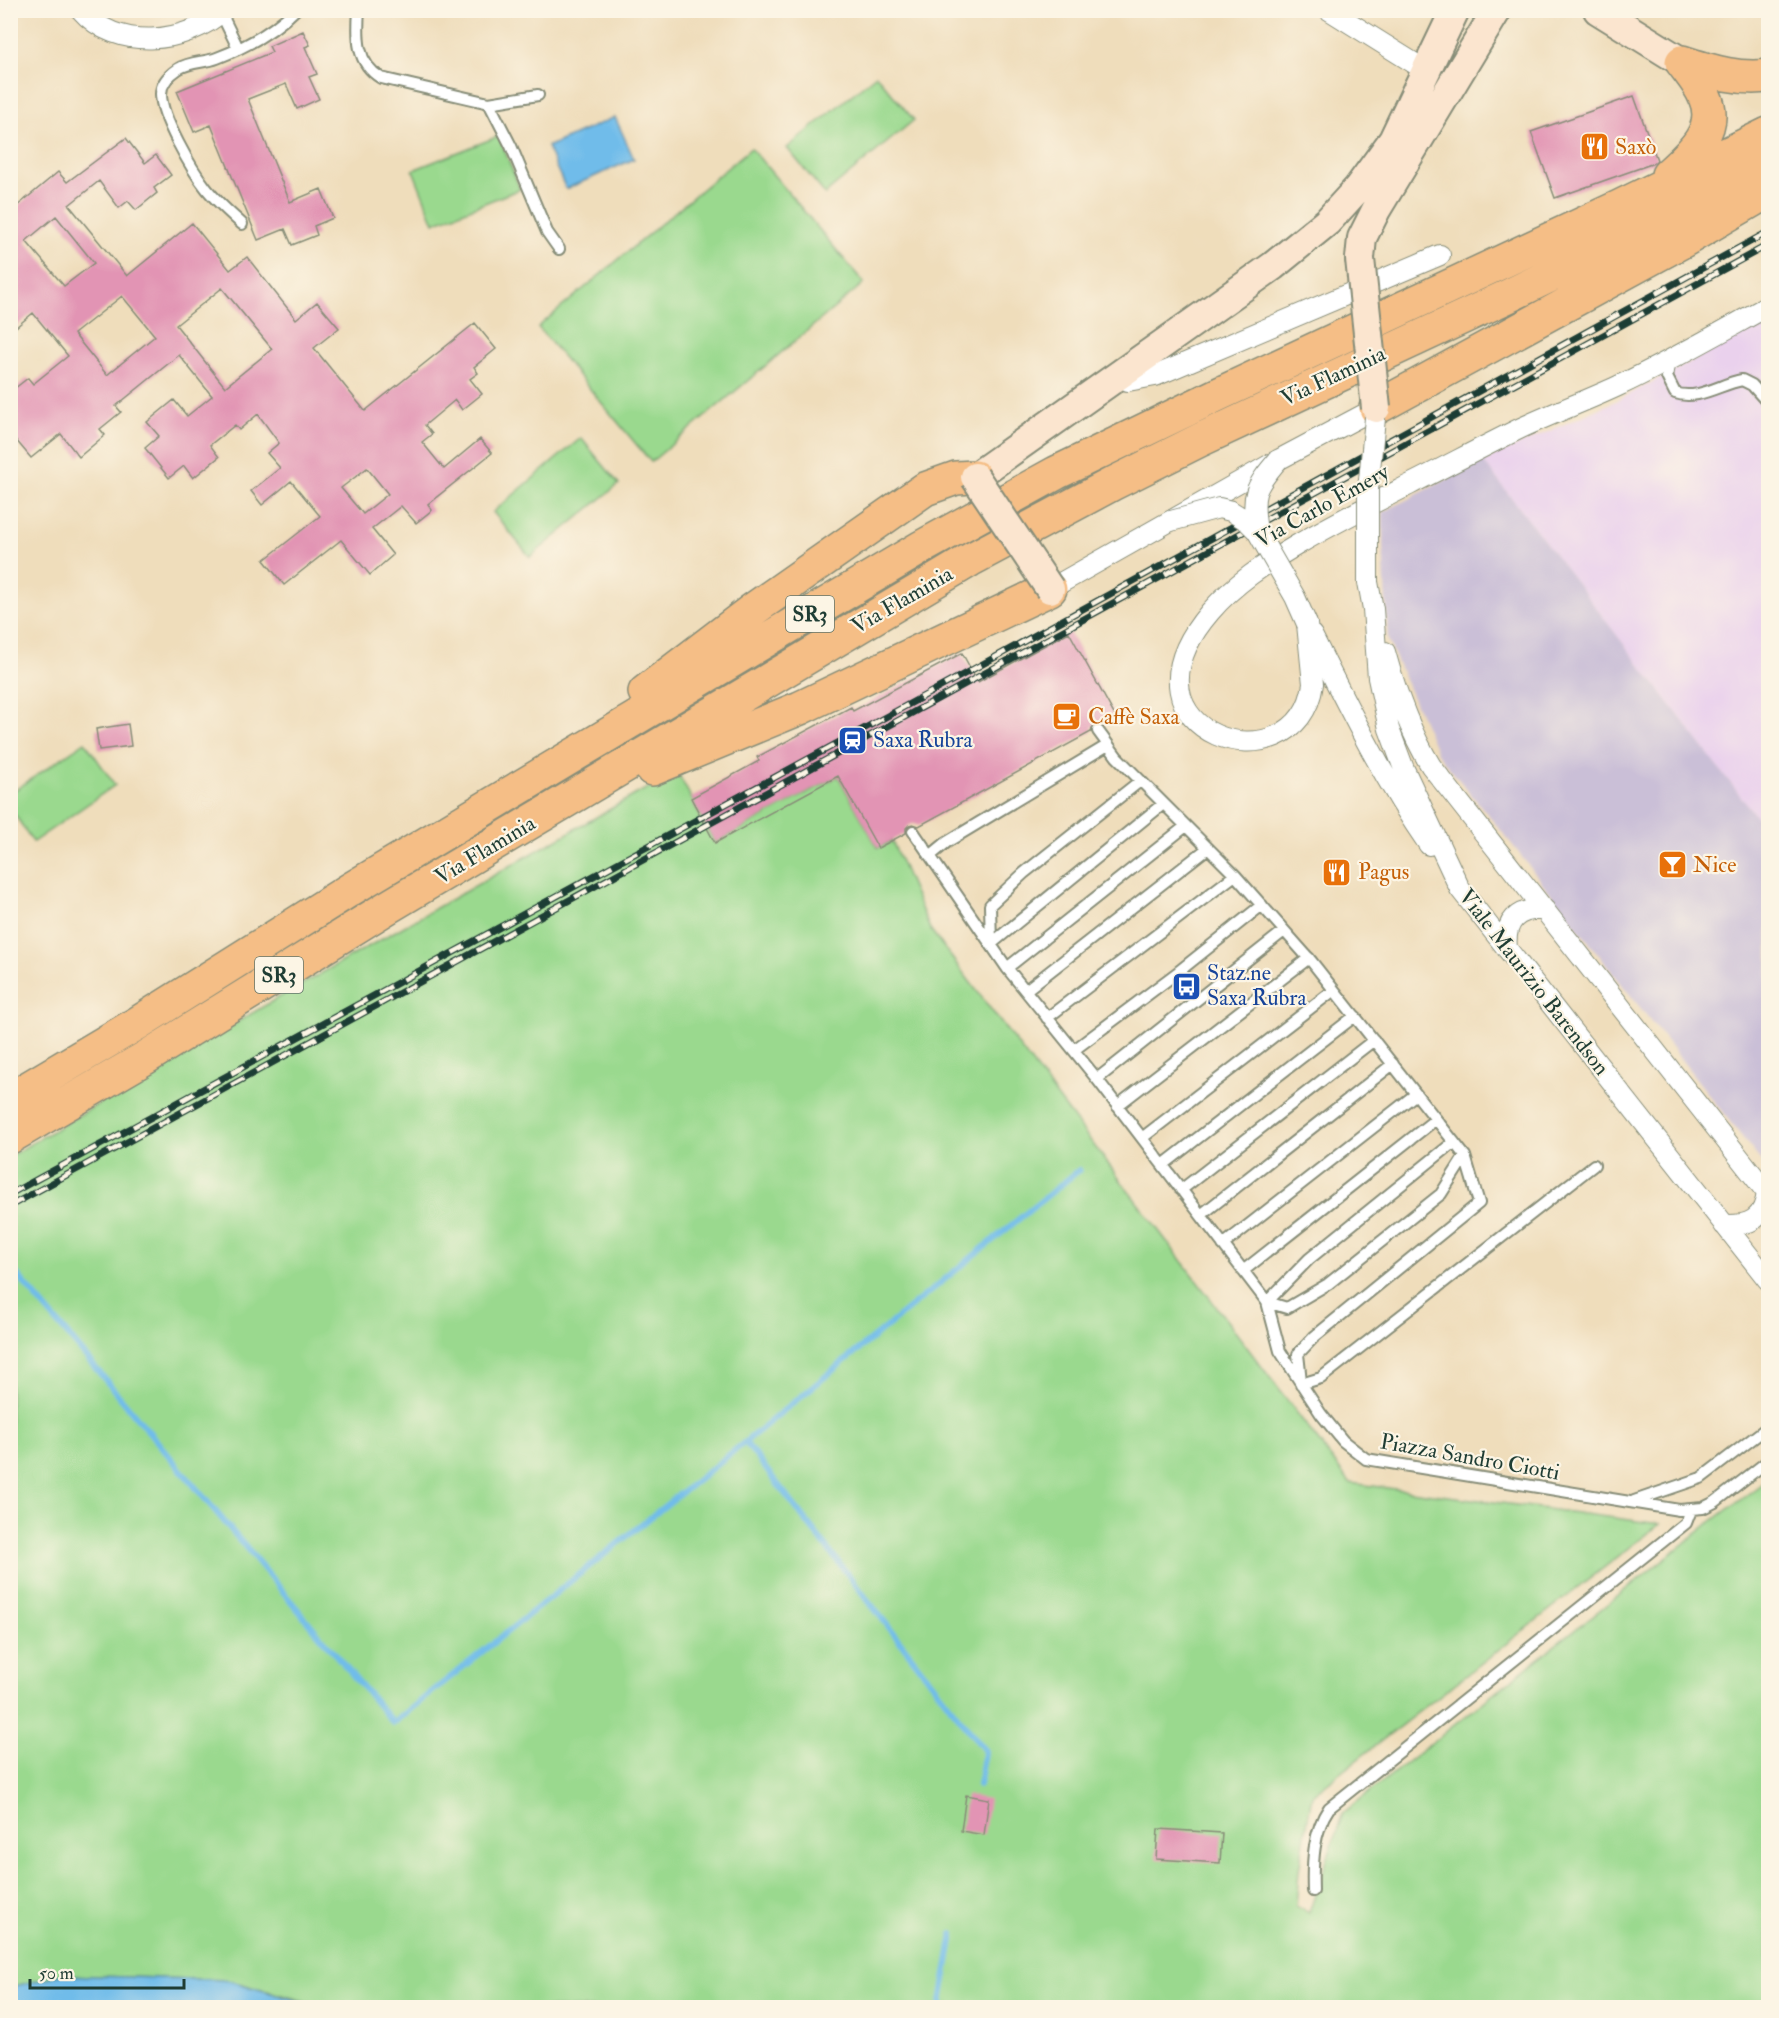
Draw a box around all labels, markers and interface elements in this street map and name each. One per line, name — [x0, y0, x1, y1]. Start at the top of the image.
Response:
restaurant icon: Saxò — [1578, 131, 1610, 163]
place label: Saxò — [1615, 133, 1656, 161]
street label: Via Flaminia — [1276, 339, 1391, 412]
street label: Via Carlo Emery — [1250, 458, 1394, 554]
street label: Via Flaminia — [846, 559, 959, 640]
road number: SR3 — [786, 596, 834, 632]
cafe icon: Caffè Saxa — [1051, 701, 1083, 733]
place label: Caffè Saxa — [1088, 703, 1180, 731]
station icon: Saxa Rubra — [836, 724, 868, 756]
place label: Saxa Rubra — [873, 726, 973, 754]
street label: Via Flaminia — [430, 808, 541, 891]
bar icon: Nice — [1656, 849, 1688, 881]
place label: Nice — [1693, 851, 1736, 879]
restaurant icon: Pagus — [1321, 856, 1353, 888]
place label: Pagus — [1358, 858, 1409, 886]
street label: Viale Maurizio Barendson — [1452, 883, 1616, 1081]
road number: SR3 — [255, 957, 303, 993]
place label: Staz.ne Saxa Rubra — [1207, 959, 1307, 1012]
bus stop icon: Staz.ne Saxa Rubra — [1170, 970, 1202, 1002]
street label: Piazza Sandro Ciotti — [1378, 1427, 1562, 1487]
scale bar — [30, 1952, 184, 1990]
text: 50 m — [39, 1962, 74, 1985]

